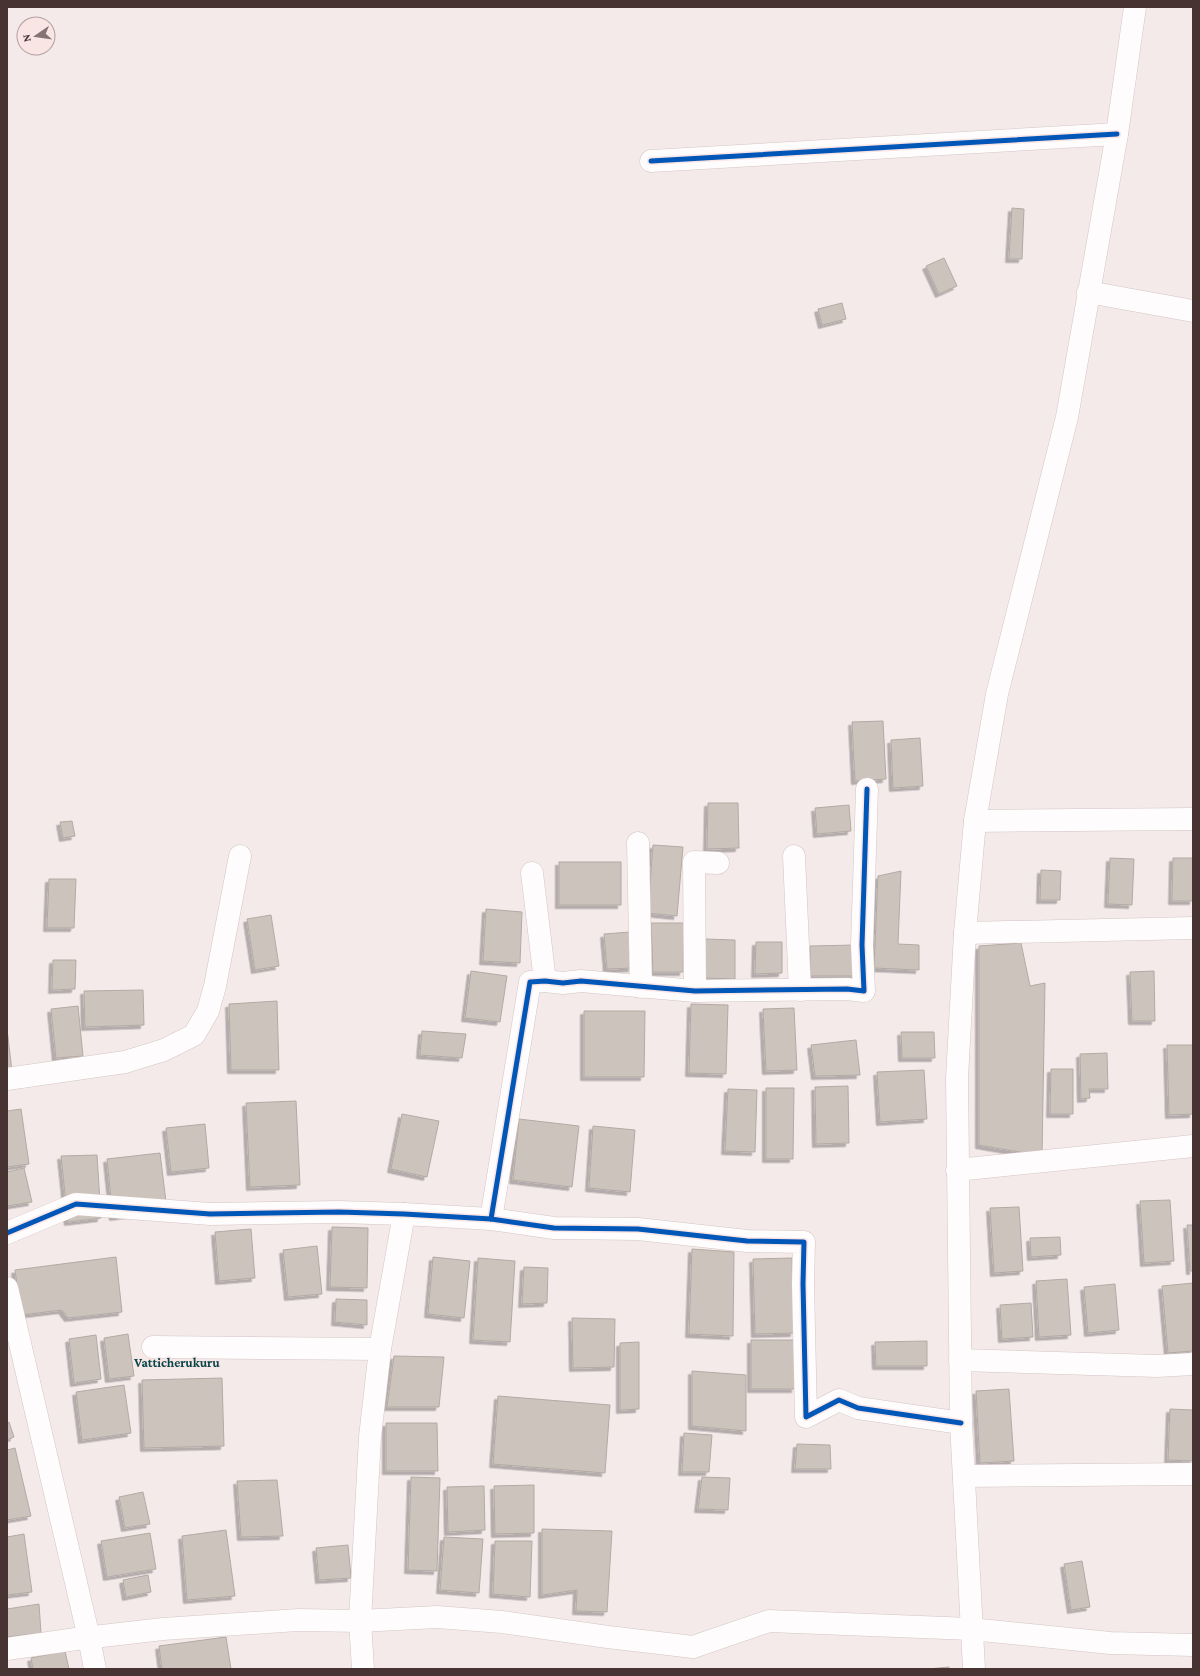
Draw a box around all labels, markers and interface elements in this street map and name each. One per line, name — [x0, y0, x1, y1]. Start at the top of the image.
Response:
north arrow — [16, 16, 56, 56]
text: N — [19, 33, 33, 43]
district label: Vatticherukuru — [133, 1355, 220, 1370]

